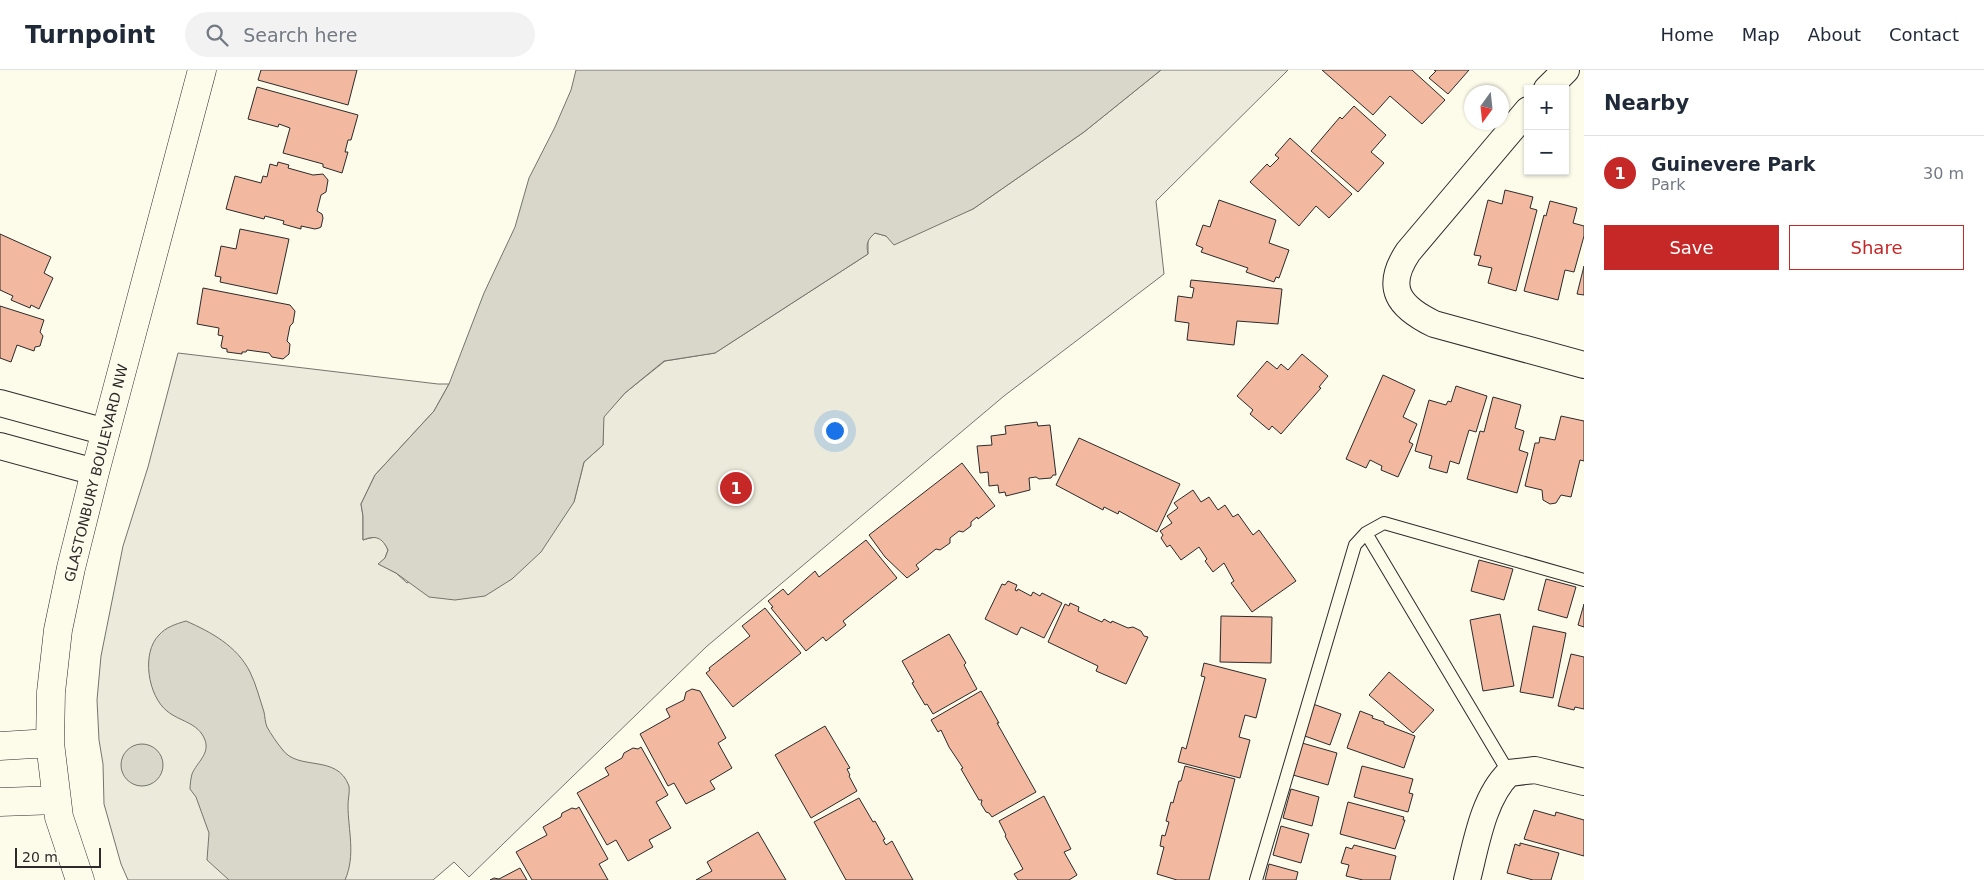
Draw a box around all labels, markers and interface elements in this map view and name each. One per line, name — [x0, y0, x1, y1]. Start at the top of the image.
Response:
search box — [185, 12, 535, 57]
text: Turnpoint — [25, 21, 155, 49]
icon: search — [203, 21, 231, 49]
text: Search here — [243, 24, 357, 46]
text: Home — [1661, 24, 1714, 45]
text: Map — [1742, 24, 1780, 45]
text: About — [1808, 24, 1861, 45]
text: Contact — [1889, 24, 1959, 45]
north arrow — [1464, 85, 1509, 130]
map controls — [1524, 85, 1569, 175]
button: + — [1524, 85, 1569, 130]
text: Nearby — [1604, 91, 1689, 115]
button: − — [1524, 130, 1569, 175]
text: Guinevere Park — [1651, 153, 1815, 175]
text: 1 — [1614, 164, 1626, 183]
text: 30 m — [1923, 164, 1964, 183]
text: Park — [1651, 175, 1686, 194]
button: Save — [1604, 225, 1779, 270]
button: Share — [1789, 225, 1964, 270]
street label: GLASTONBURY BOULEVARD NW — [61, 362, 131, 584]
your location — [822, 418, 848, 444]
pin: 1 — [720, 469, 752, 507]
scale bar — [15, 845, 101, 868]
text: 20 m — [22, 849, 58, 865]

